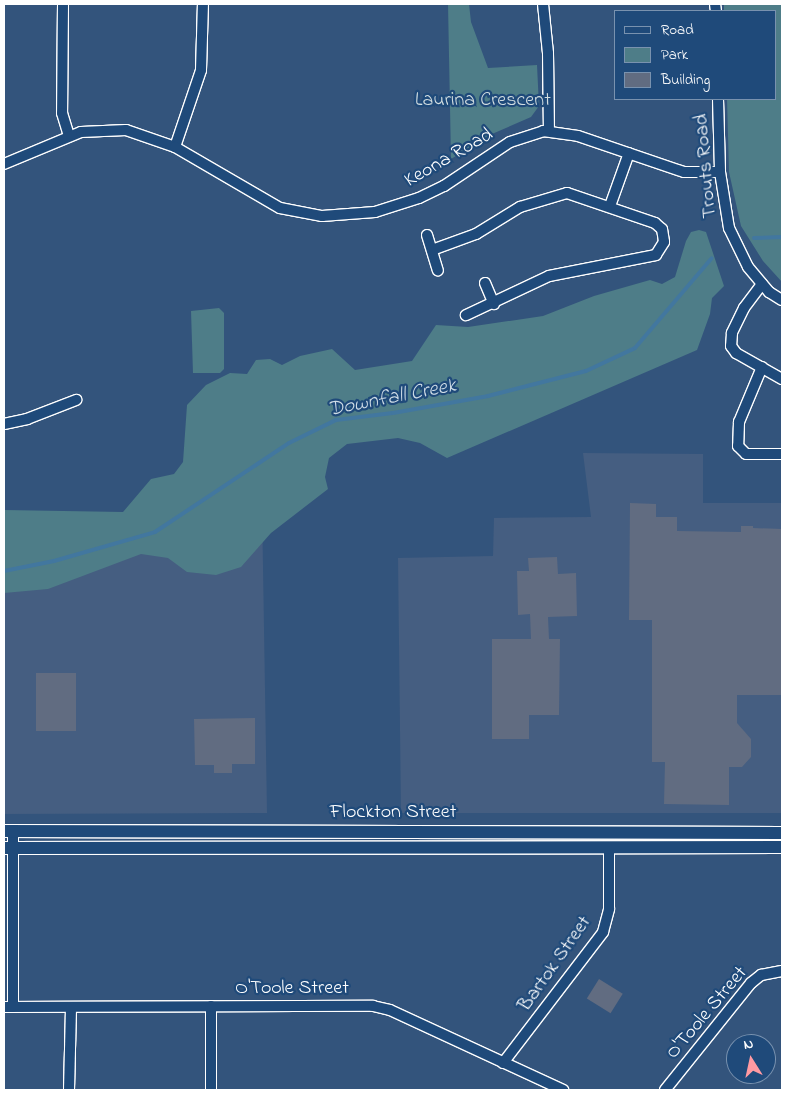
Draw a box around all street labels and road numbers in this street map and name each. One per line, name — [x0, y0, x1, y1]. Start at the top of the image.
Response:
street label: Trouts Road — [689, 113, 723, 219]
street label: Keona Road — [400, 123, 498, 193]
street label: Flockton Street — [330, 800, 456, 824]
street label: Bartok Street — [513, 912, 597, 1016]
street label: O'Toole Street — [661, 962, 753, 1064]
street label: O'Toole Street — [235, 976, 349, 1000]

